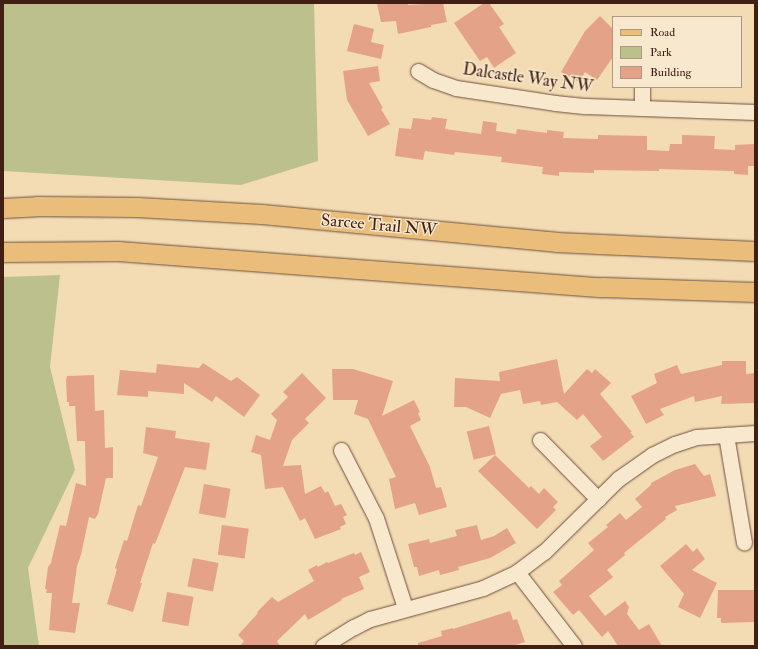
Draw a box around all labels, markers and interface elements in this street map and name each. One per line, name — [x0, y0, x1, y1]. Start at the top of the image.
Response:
legend — [612, 16, 742, 88]
text: Road — [650, 25, 675, 40]
text: Park — [650, 45, 672, 60]
street label: Dalcastle Way NW — [461, 59, 595, 97]
text: Building — [650, 65, 691, 80]
street label: Sarcee Trail NW — [320, 210, 438, 240]

